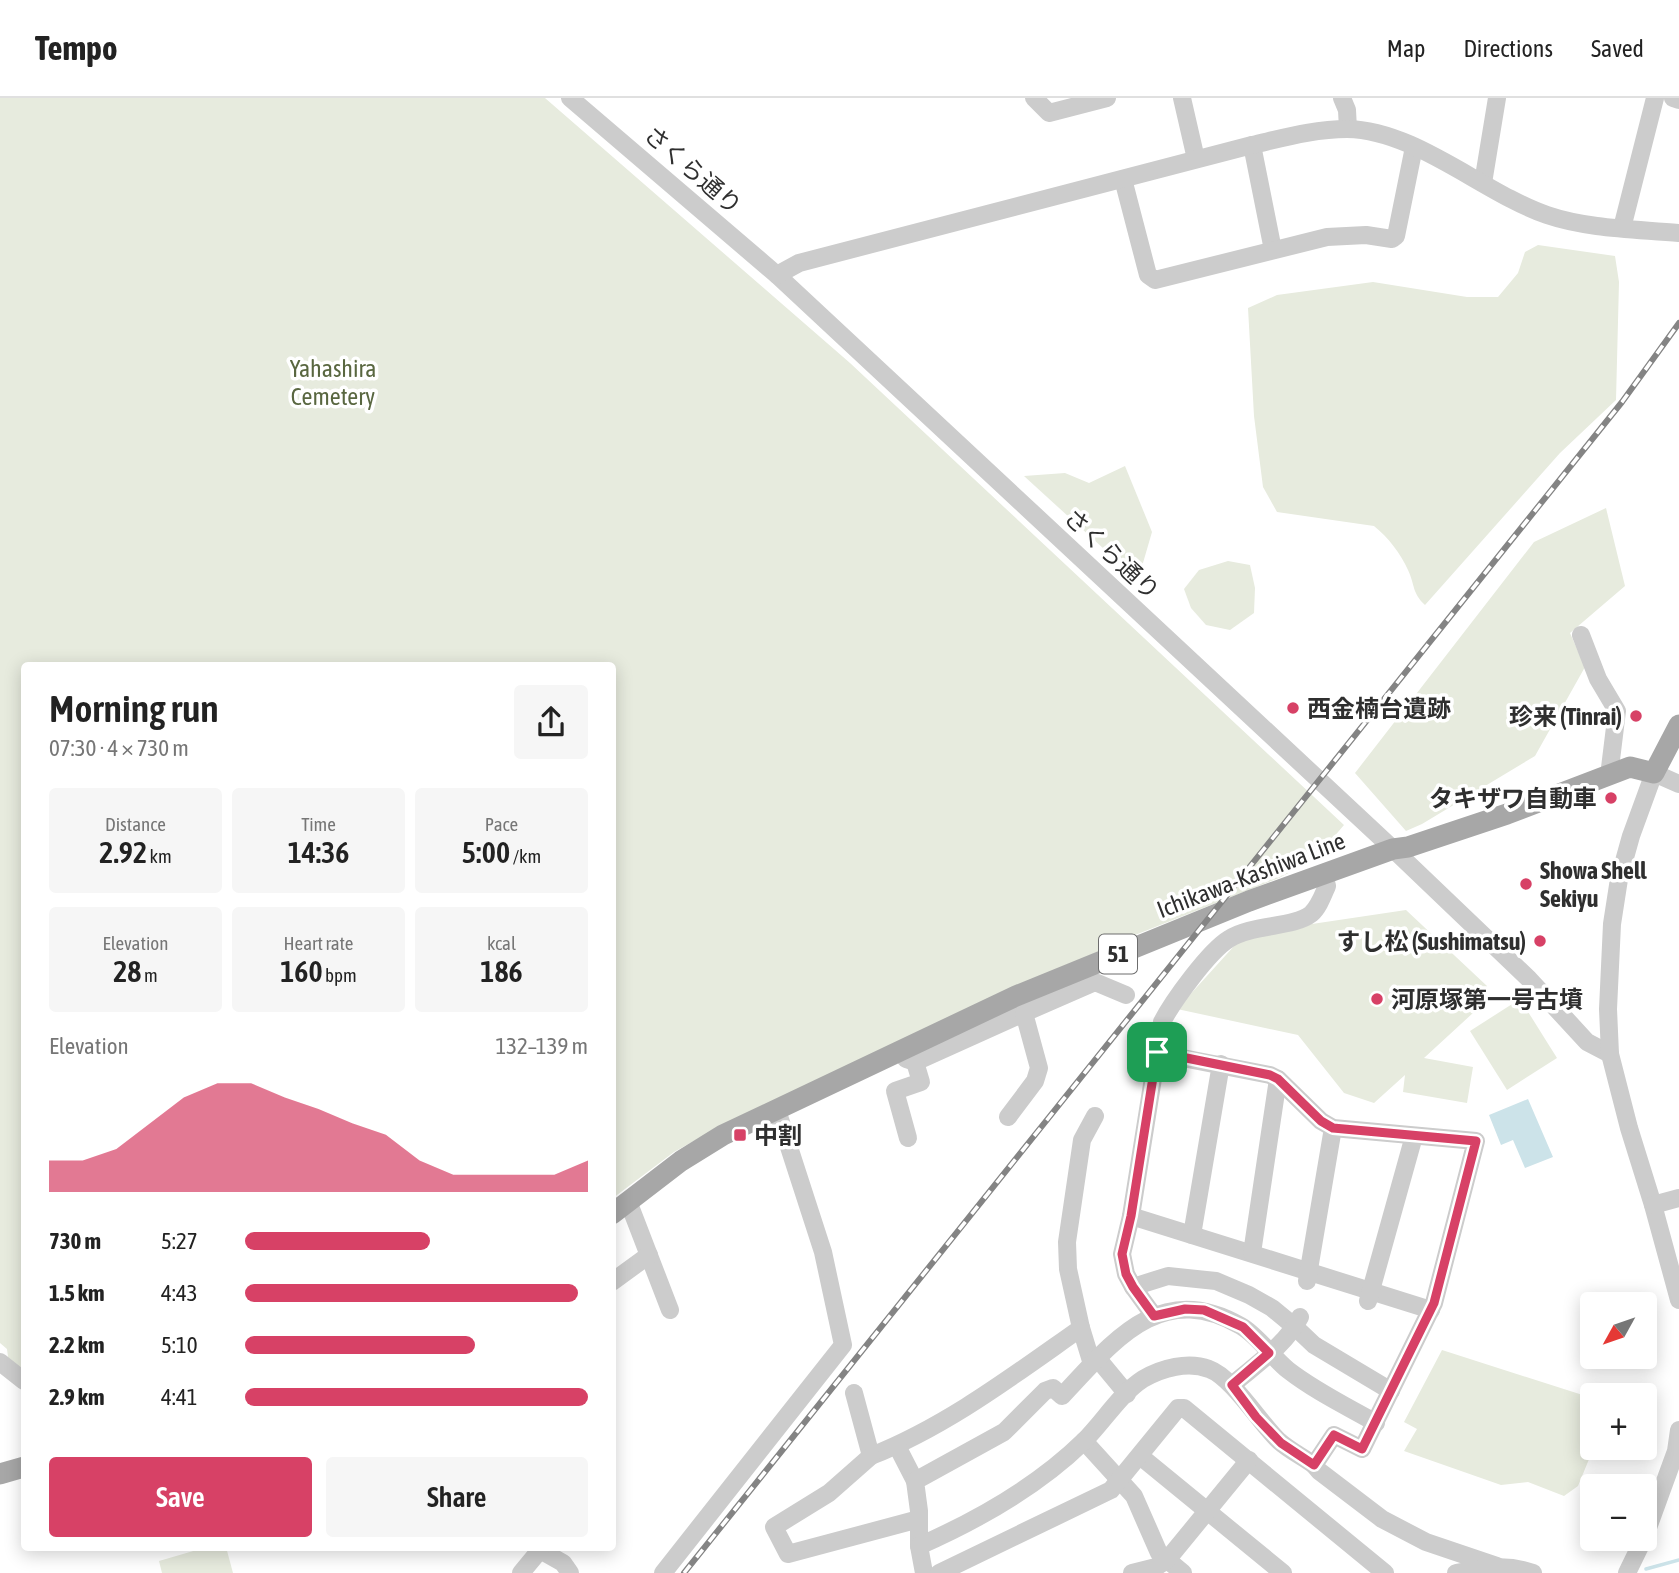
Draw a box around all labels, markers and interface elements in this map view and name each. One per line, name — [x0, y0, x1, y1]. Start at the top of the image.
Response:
text: Tempo — [35, 29, 117, 67]
text: Map — [1387, 35, 1425, 62]
text: Directions — [1463, 35, 1553, 62]
text: Saved — [1591, 35, 1644, 62]
street label: さくら通り — [639, 120, 747, 220]
park label: Yahashira Cemetery — [290, 355, 376, 410]
street label: さくら通り — [1059, 503, 1165, 605]
button: share — [514, 685, 588, 759]
text: Morning run — [49, 687, 219, 730]
place label: 西金楠台遺跡 — [1307, 695, 1451, 722]
marker: 西金楠台遺跡 — [1285, 700, 1301, 716]
place label: 珍来 (Tinrai) — [1509, 703, 1622, 730]
marker: 珍来 (Tinrai) — [1628, 708, 1644, 724]
text: 07:30 · 4 × 730 m — [49, 735, 189, 761]
place label: タキザワ自動車 — [1429, 785, 1597, 812]
marker: タキザワ自動車 — [1603, 790, 1619, 806]
text: Distance — [105, 813, 166, 835]
text: Time — [301, 813, 336, 835]
text: Pace — [485, 813, 518, 835]
street label: Ichikawa-Kashiwa Line — [1153, 827, 1349, 923]
text: 2.92 — [99, 835, 147, 869]
text: 14:36 — [288, 835, 349, 869]
text: 5:00 — [462, 835, 510, 869]
text: km — [147, 845, 172, 867]
text: /km — [510, 845, 541, 867]
place label: Showa Shell Sekiyu — [1540, 857, 1647, 912]
marker: Showa Shell Sekiyu — [1518, 876, 1534, 892]
place label: すし松 (Sushimatsu) — [1336, 928, 1526, 955]
text: Elevation — [103, 932, 168, 954]
text: Heart rate — [284, 932, 353, 954]
text: kcal — [487, 932, 516, 954]
marker: すし松 (Sushimatsu) — [1532, 933, 1548, 949]
road number: 51 — [1099, 934, 1137, 974]
text: 28 — [113, 954, 141, 988]
text: 160 — [280, 954, 323, 988]
text: 186 — [480, 954, 523, 988]
text: m — [141, 964, 158, 986]
text: bpm — [323, 964, 357, 986]
place label: 河原塚第一号古墳 — [1391, 986, 1583, 1013]
marker: 河原塚第一号古墳 — [1369, 991, 1385, 1007]
pin — [1127, 1022, 1187, 1082]
text: Elevation — [49, 1033, 129, 1059]
text: 132–139 m — [495, 1033, 588, 1059]
icon: arrive — [1138, 1033, 1176, 1071]
place label: 中割 — [754, 1122, 802, 1149]
marker: 中割 — [732, 1127, 748, 1143]
text: 730 m — [49, 1228, 101, 1254]
text: 5:27 — [161, 1228, 198, 1254]
text: 1.5 km — [49, 1280, 105, 1306]
text: 4:43 — [161, 1280, 198, 1306]
north arrow — [1580, 1292, 1657, 1368]
map controls — [1580, 1292, 1657, 1551]
text: 2.2 km — [49, 1332, 105, 1358]
text: 5:10 — [161, 1332, 198, 1358]
button: + — [1580, 1383, 1657, 1460]
text: 2.9 km — [49, 1384, 105, 1410]
text: 4:41 — [161, 1384, 198, 1410]
button: Save — [49, 1457, 312, 1537]
button: Share — [326, 1457, 588, 1537]
button: − — [1580, 1474, 1657, 1551]

